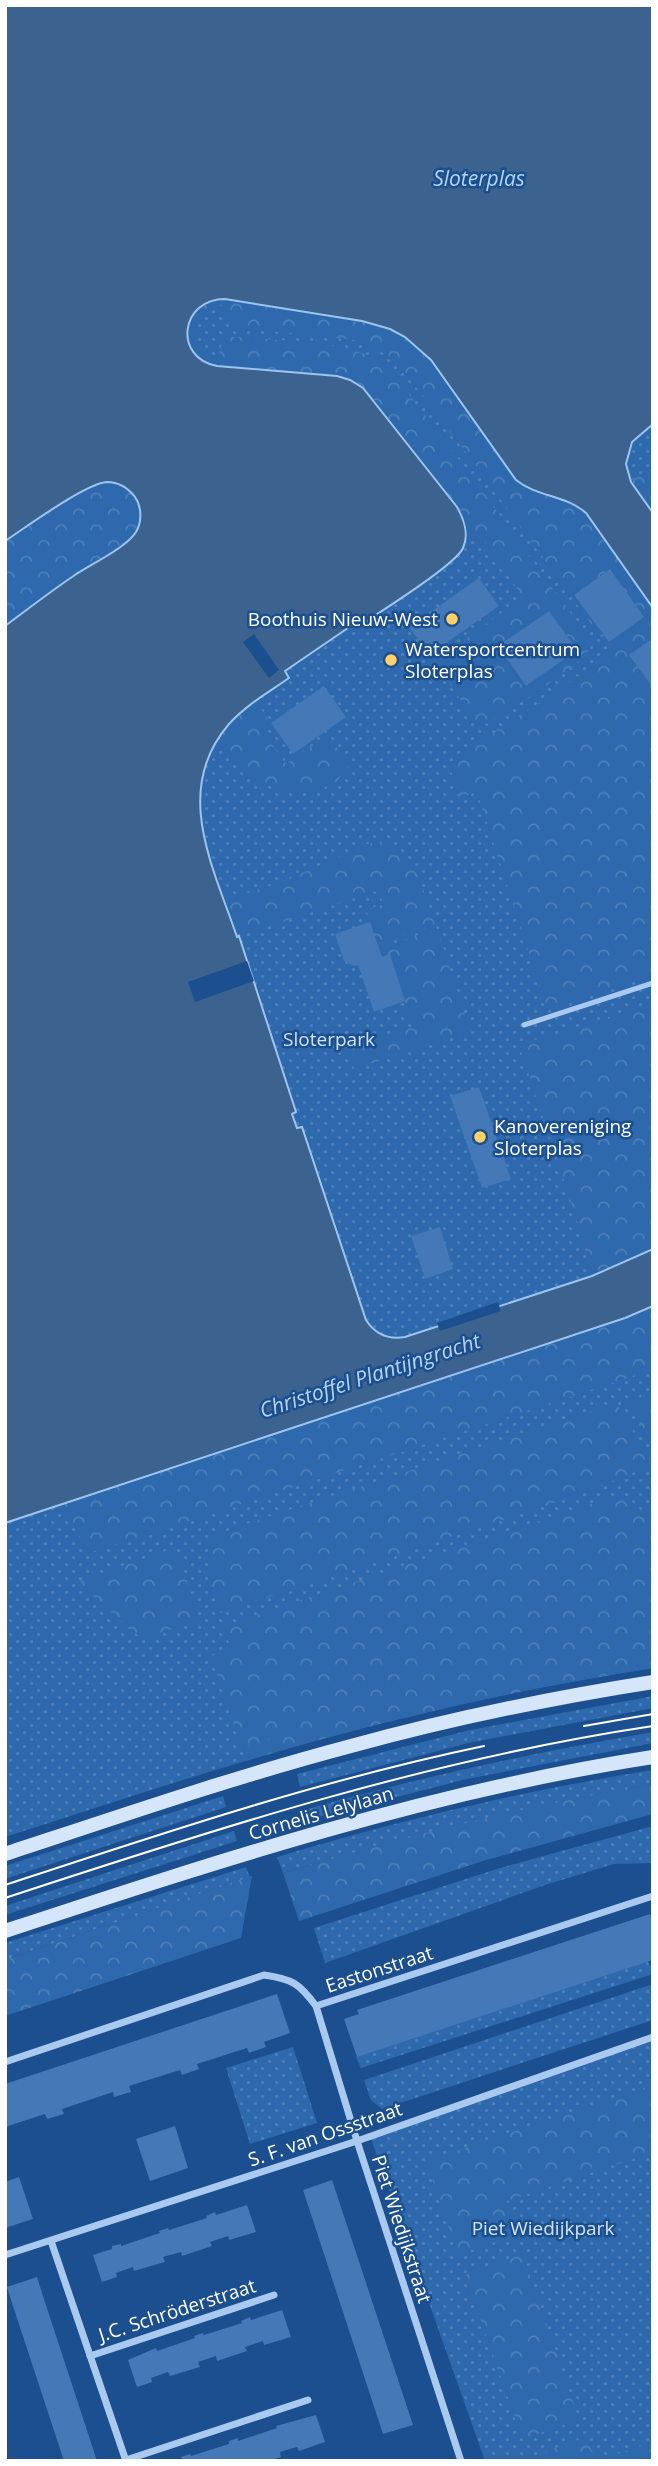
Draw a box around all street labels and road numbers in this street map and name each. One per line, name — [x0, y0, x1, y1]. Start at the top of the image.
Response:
street label: Cornelis Lelylaan — [246, 1780, 396, 1846]
street label: Eastonstraat — [322, 1939, 436, 1999]
street label: S. F. van Ossstraat — [245, 2095, 406, 2173]
street label: Piet Wiedijkstraat — [366, 2152, 438, 2307]
street label: J.C. Schröderstraat — [93, 2272, 259, 2348]

